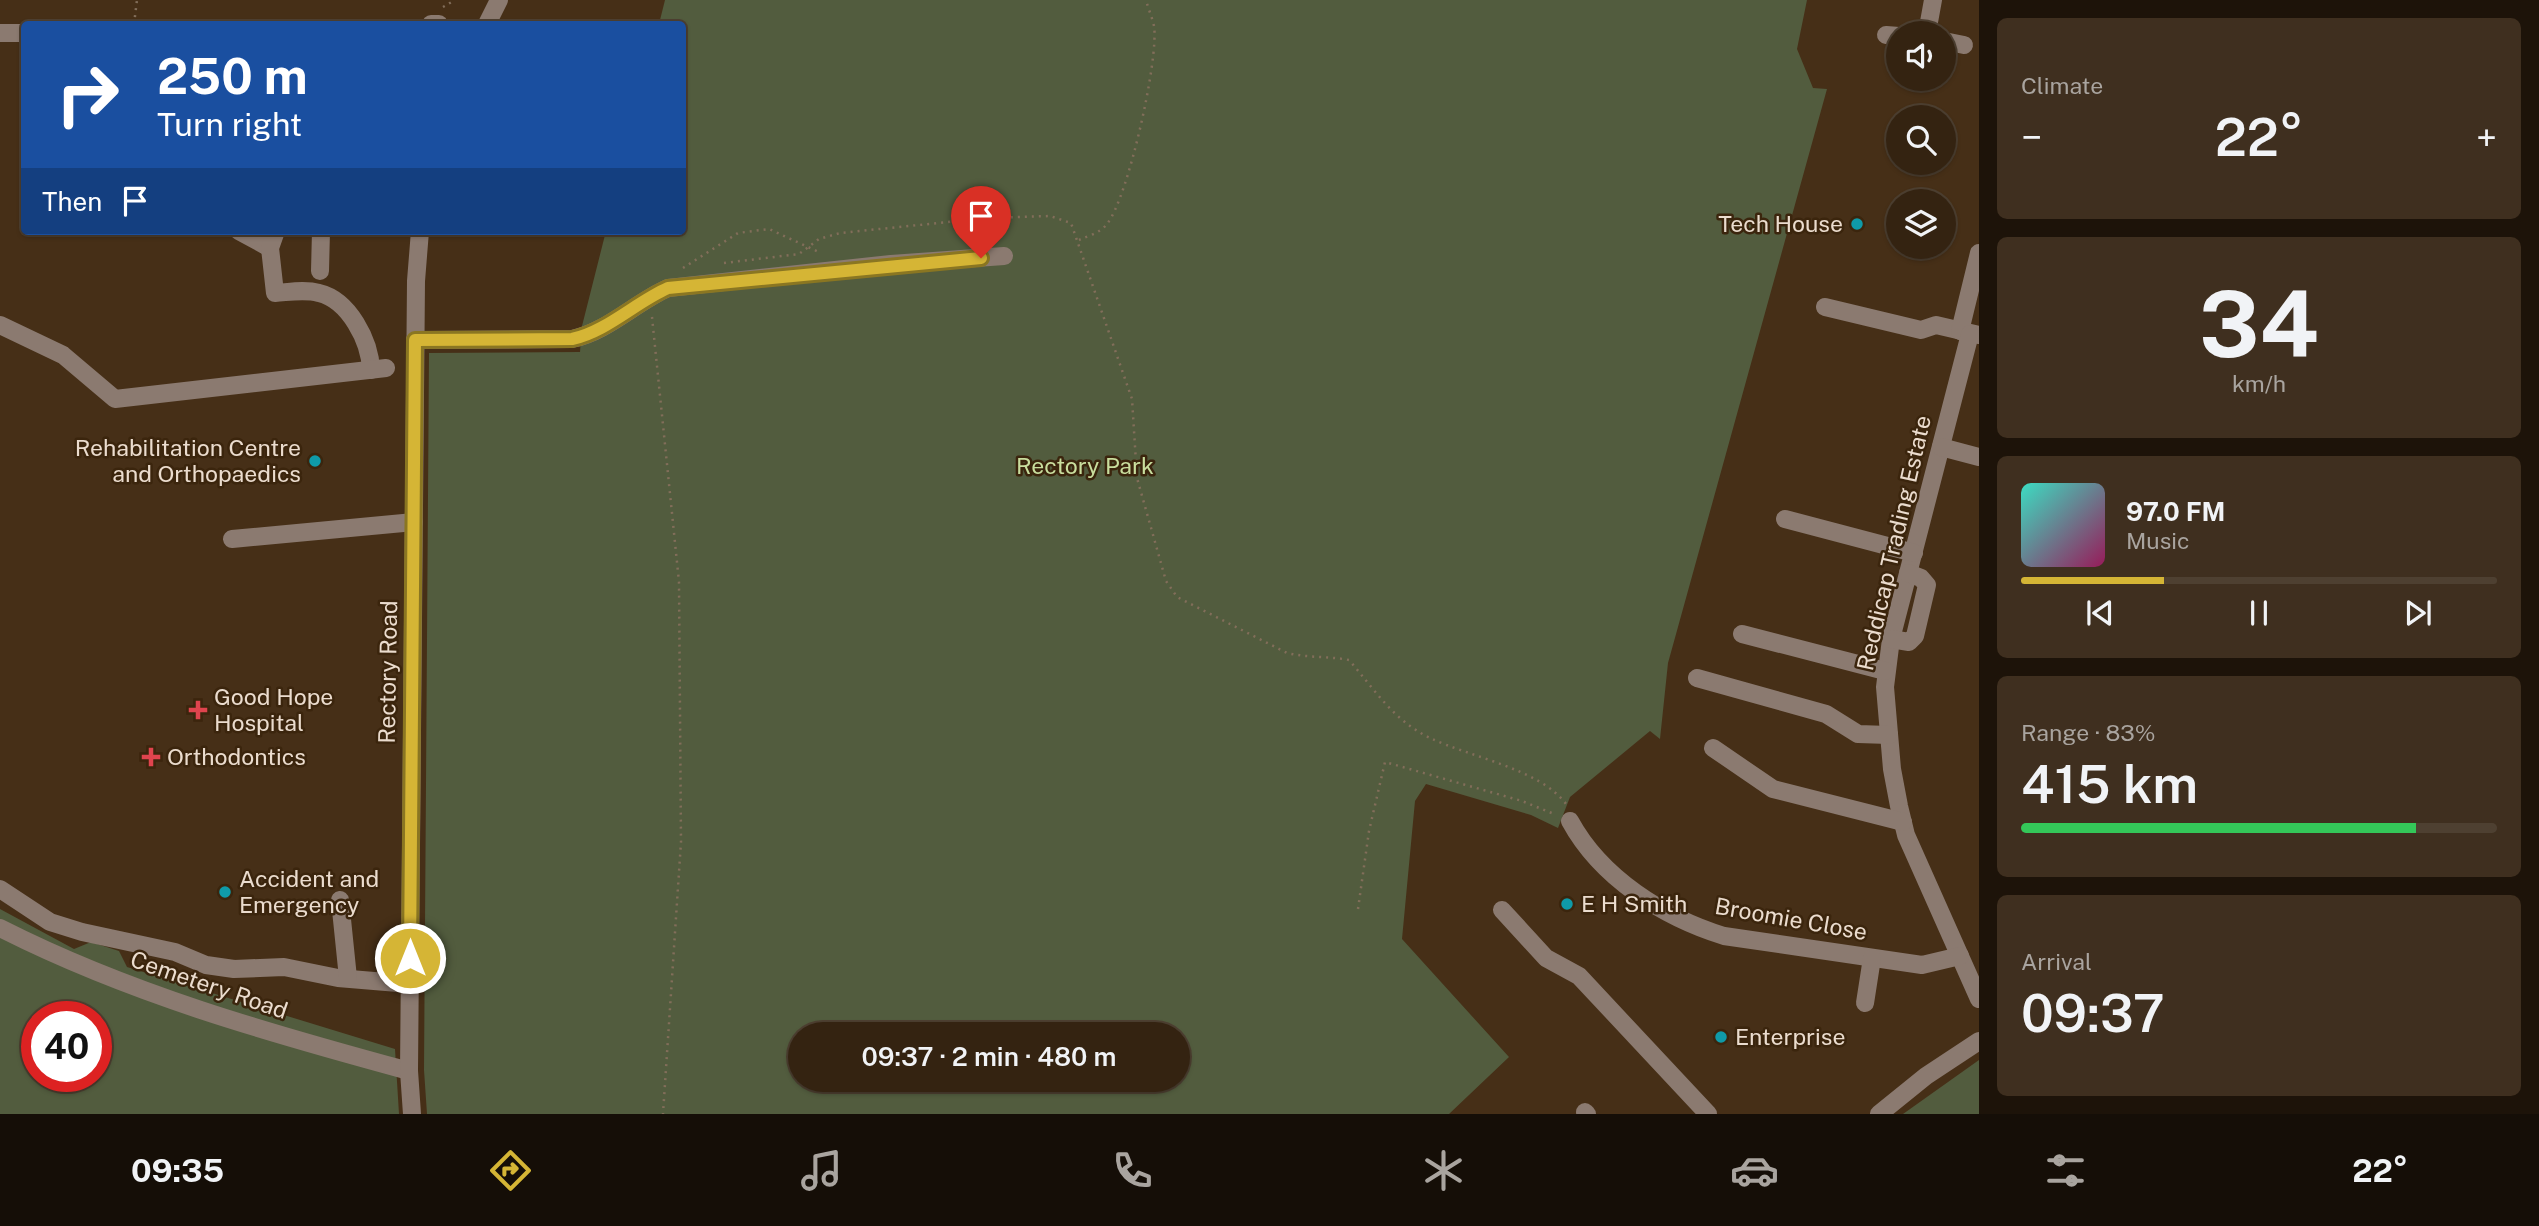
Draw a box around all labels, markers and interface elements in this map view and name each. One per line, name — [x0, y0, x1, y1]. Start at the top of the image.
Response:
map controls — [1886, 21, 1956, 259]
button: sound — [1886, 21, 1956, 91]
text: 250 m — [157, 47, 308, 105]
icon: right — [42, 49, 133, 140]
text: Climate — [2021, 72, 2103, 99]
button: search — [1886, 105, 1956, 175]
text: Turn right — [157, 106, 302, 143]
text: 22° — [2215, 107, 2303, 168]
text: − — [2021, 115, 2042, 160]
text: + — [2476, 115, 2497, 160]
icon: arrive — [116, 182, 154, 220]
text: Then — [42, 186, 102, 217]
pin — [951, 186, 1011, 258]
button: layers — [1886, 189, 1956, 259]
icon: arrive — [962, 197, 1000, 235]
place label: Tech House — [1718, 210, 1843, 237]
marker: Tech House — [1849, 216, 1865, 232]
text: 34 — [2199, 271, 2319, 377]
text: km/h — [2232, 370, 2286, 397]
street label: Reddicap Trading Estate — [1851, 413, 1936, 673]
place label: Rehabilitation Centre and Orthopaedics — [75, 434, 301, 487]
park label: Rectory Park — [1016, 452, 1154, 479]
marker: Rehabilitation Centre and Orthopaedics — [307, 453, 323, 469]
text: 97.0 FM — [2126, 496, 2225, 527]
text: Music — [2126, 527, 2190, 554]
icon: previous — [2081, 594, 2119, 632]
icon: pause — [2240, 594, 2278, 632]
icon: next — [2399, 594, 2437, 632]
street label: Rectory Road — [373, 600, 402, 744]
place label: Good Hope Hospital — [214, 683, 333, 736]
marker: Good Hope Hospital — [188, 700, 208, 720]
text: Range · 83% — [2021, 719, 2155, 746]
place label: Orthodontics — [167, 743, 306, 770]
marker: Orthodontics — [141, 747, 161, 767]
text: 415 km — [2021, 754, 2198, 815]
place label: Accident and Emergency — [239, 865, 379, 918]
marker: Accident and Emergency — [217, 884, 233, 900]
place label: E H Smith — [1581, 890, 1687, 917]
street label: Broomie Close — [1713, 892, 1869, 945]
marker: E H Smith — [1559, 896, 1575, 912]
position arrow — [373, 921, 447, 995]
street label: Cemetery Road — [127, 945, 291, 1024]
text: Arrival — [2021, 948, 2092, 975]
text: 09:37 — [2021, 983, 2165, 1044]
speed limit sign: 40 — [21, 1001, 112, 1092]
place label: Enterprise — [1735, 1023, 1845, 1050]
marker: Enterprise — [1713, 1029, 1729, 1045]
text: 09:37 · 2 min · 480 m — [862, 1041, 1116, 1072]
icon: directions — [486, 1146, 535, 1195]
icon: music — [797, 1146, 846, 1195]
icon: phone — [1108, 1146, 1157, 1195]
icon: climate — [1419, 1146, 1468, 1195]
icon: car — [1730, 1146, 1779, 1195]
icon: filters — [2041, 1146, 2090, 1195]
text: 09:35 — [131, 1152, 224, 1189]
text: 22° — [2352, 1152, 2408, 1189]

